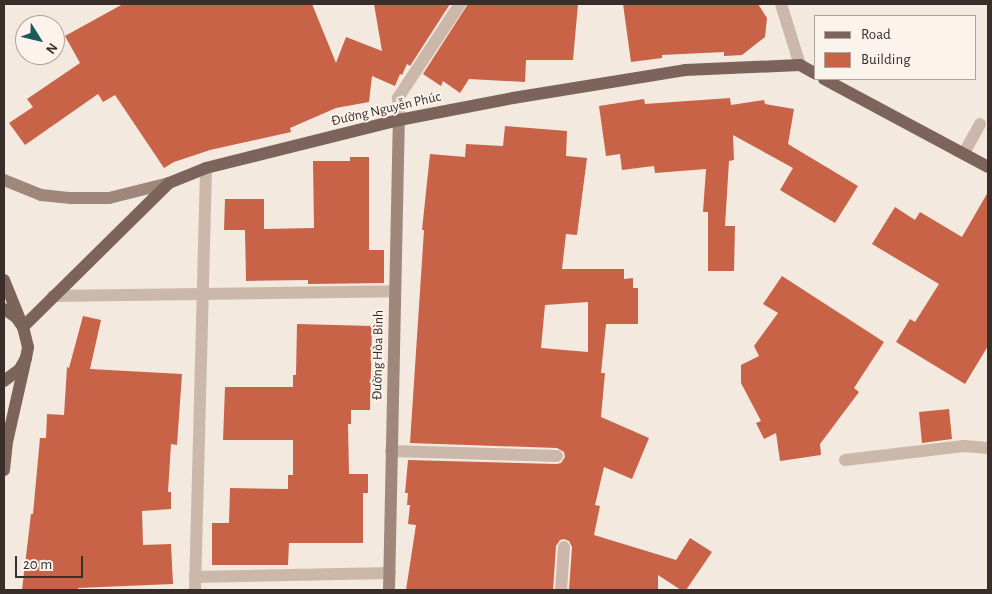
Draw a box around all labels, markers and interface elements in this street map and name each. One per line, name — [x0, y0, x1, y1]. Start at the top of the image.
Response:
north arrow — [15, 15, 65, 65]
legend — [814, 15, 977, 80]
text: Road — [861, 27, 891, 42]
text: N — [43, 40, 60, 56]
text: Building — [861, 52, 911, 67]
street label: Đường Nguyễn Phúc — [330, 88, 442, 130]
street label: Đường Hòa Bình — [369, 310, 387, 400]
scale bar — [18, 546, 85, 578]
text: 20 m — [23, 557, 52, 572]

